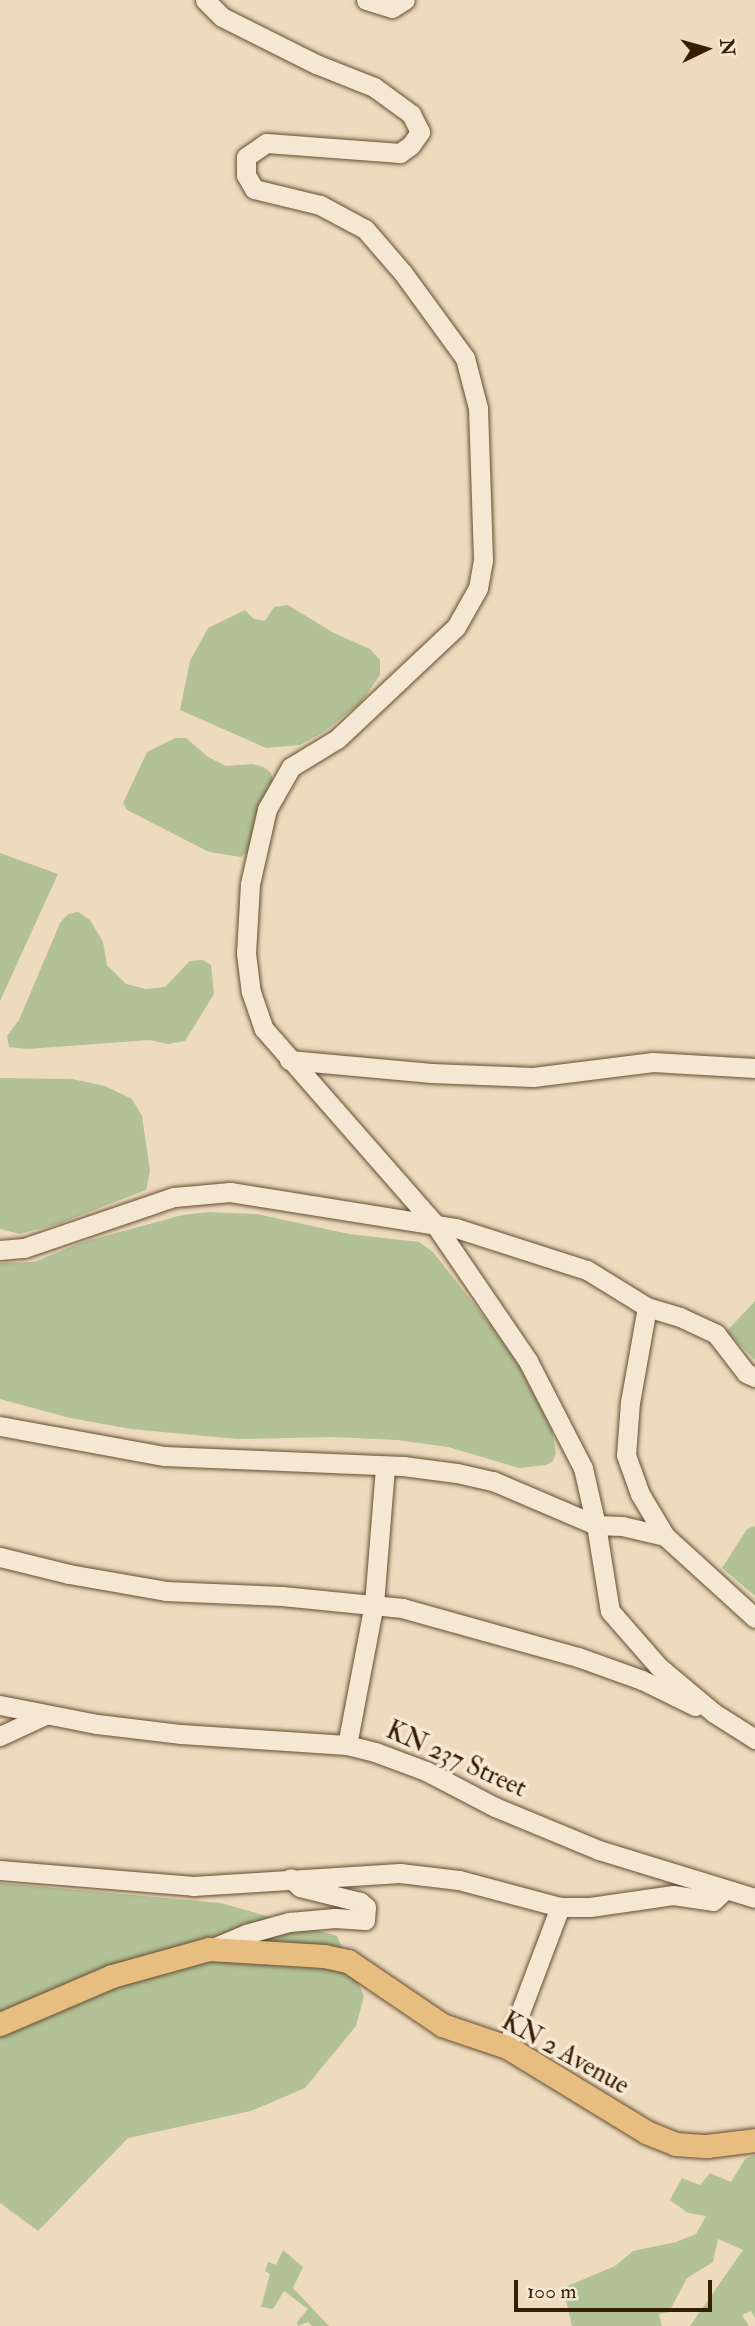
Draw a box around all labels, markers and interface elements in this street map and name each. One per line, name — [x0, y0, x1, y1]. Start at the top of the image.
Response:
north arrow — [671, 14, 741, 84]
text: N — [714, 38, 740, 57]
street label: KN 237 Street — [381, 1715, 531, 1805]
street label: KN 2 Avenue — [496, 2006, 634, 2102]
scale bar — [517, 2266, 715, 2310]
text: 100 m — [527, 2278, 577, 2305]

